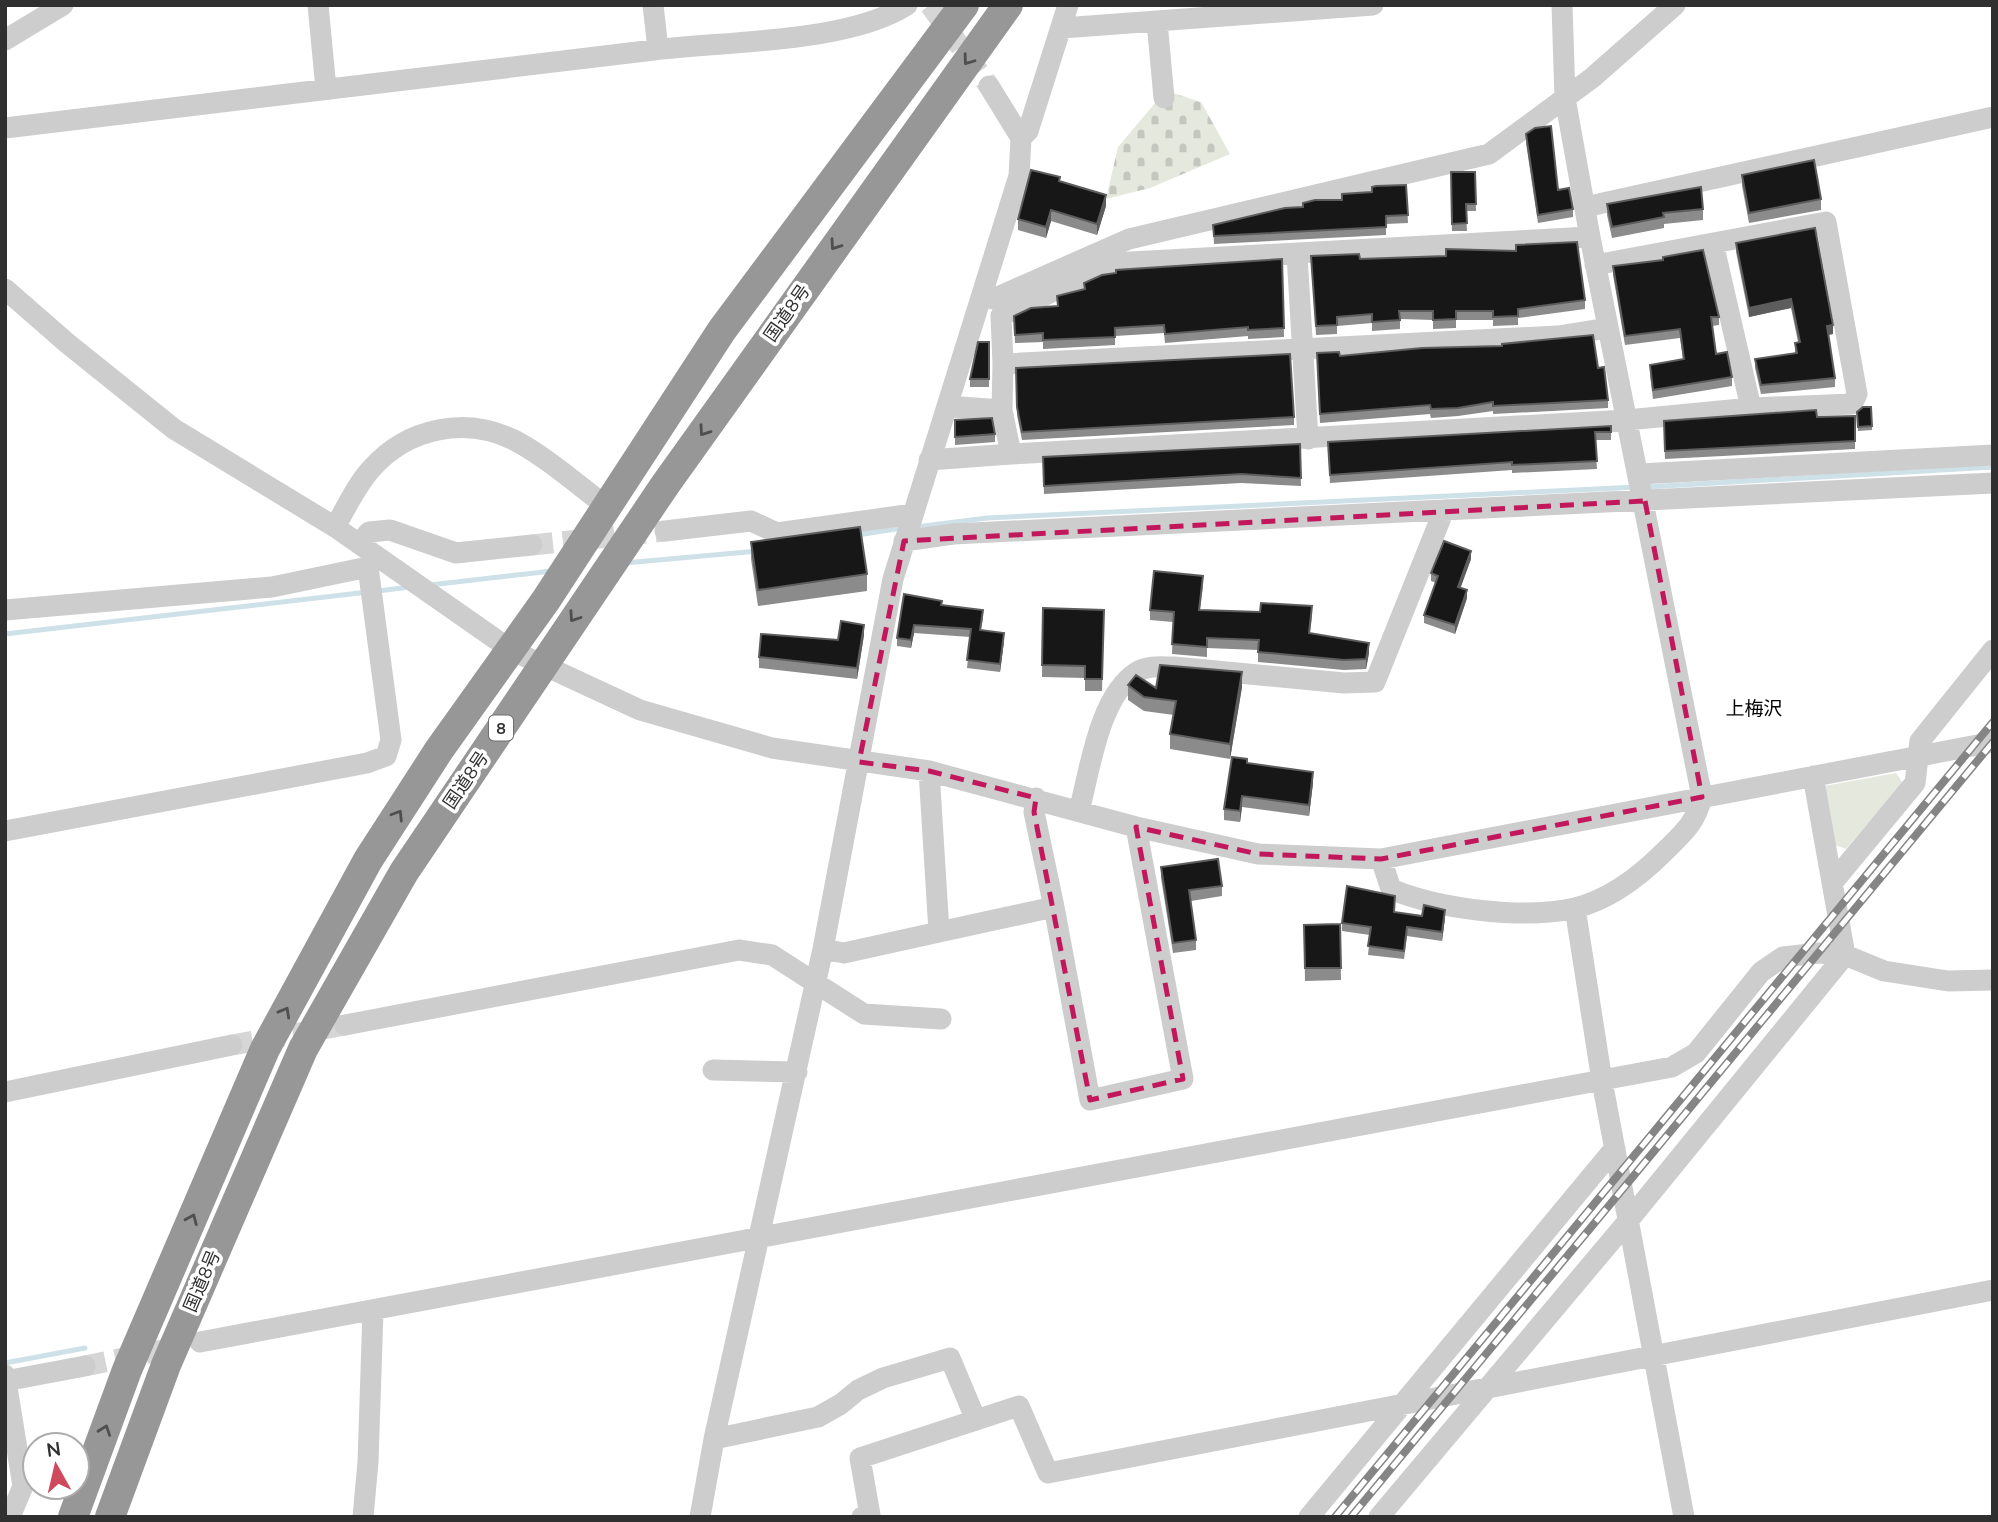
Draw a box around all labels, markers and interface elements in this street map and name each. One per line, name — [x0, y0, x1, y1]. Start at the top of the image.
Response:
one-way arrow — [964, 52, 976, 65]
one-way arrow — [831, 237, 844, 250]
street label: 国道8号 — [759, 280, 815, 346]
one-way arrow — [700, 423, 712, 436]
one-way arrow — [569, 610, 582, 623]
district label: 上梅沢 — [1725, 696, 1783, 722]
road number: 8 — [489, 716, 513, 740]
street label: 国道8号 — [438, 746, 494, 814]
one-way arrow — [389, 809, 402, 822]
one-way arrow — [277, 1007, 290, 1019]
one-way arrow — [184, 1214, 198, 1227]
street label: 国道8号 — [178, 1246, 226, 1316]
one-way arrow — [97, 1424, 111, 1436]
north arrow — [21, 1431, 91, 1501]
text: N — [45, 1436, 63, 1464]

